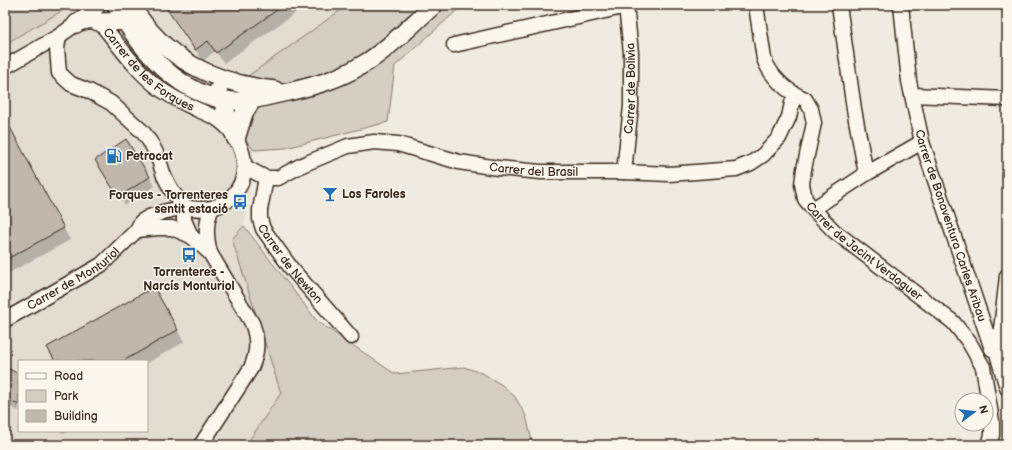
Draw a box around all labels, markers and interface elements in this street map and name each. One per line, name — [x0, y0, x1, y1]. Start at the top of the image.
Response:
street label: Carrer de les Forques — [100, 25, 197, 115]
street label: Carrer de Bolivia — [621, 42, 639, 135]
street label: Carrer de Bonaventura Carles Aribau — [912, 128, 990, 324]
fuel station icon: Petrocat — [105, 147, 123, 165]
place label: Petrocat — [126, 149, 173, 164]
street label: Carrer del Brasil — [488, 159, 578, 180]
bar icon: Los Faroles — [321, 185, 339, 203]
place label: Los Faroles — [342, 187, 406, 202]
place label: Forques - Torrenteres sentit estació — [109, 188, 228, 217]
bus stop icon: Forques - Torrenteres sentit estació — [231, 193, 249, 211]
street label: Carrer de Jacint Verdaguer — [803, 199, 926, 304]
street label: Carrer de Newton — [255, 223, 326, 307]
street label: Carrer de Monturiol — [24, 244, 123, 313]
bus stop icon: Torrenteres - Narcís Monturiol — [180, 246, 198, 264]
place label: Torrenteres - Narcís Monturiol — [143, 265, 235, 294]
legend — [18, 360, 148, 432]
text: Road — [54, 369, 83, 384]
text: Park — [54, 389, 78, 404]
north arrow — [954, 392, 994, 432]
text: N — [976, 404, 991, 415]
text: Building — [54, 409, 98, 424]

